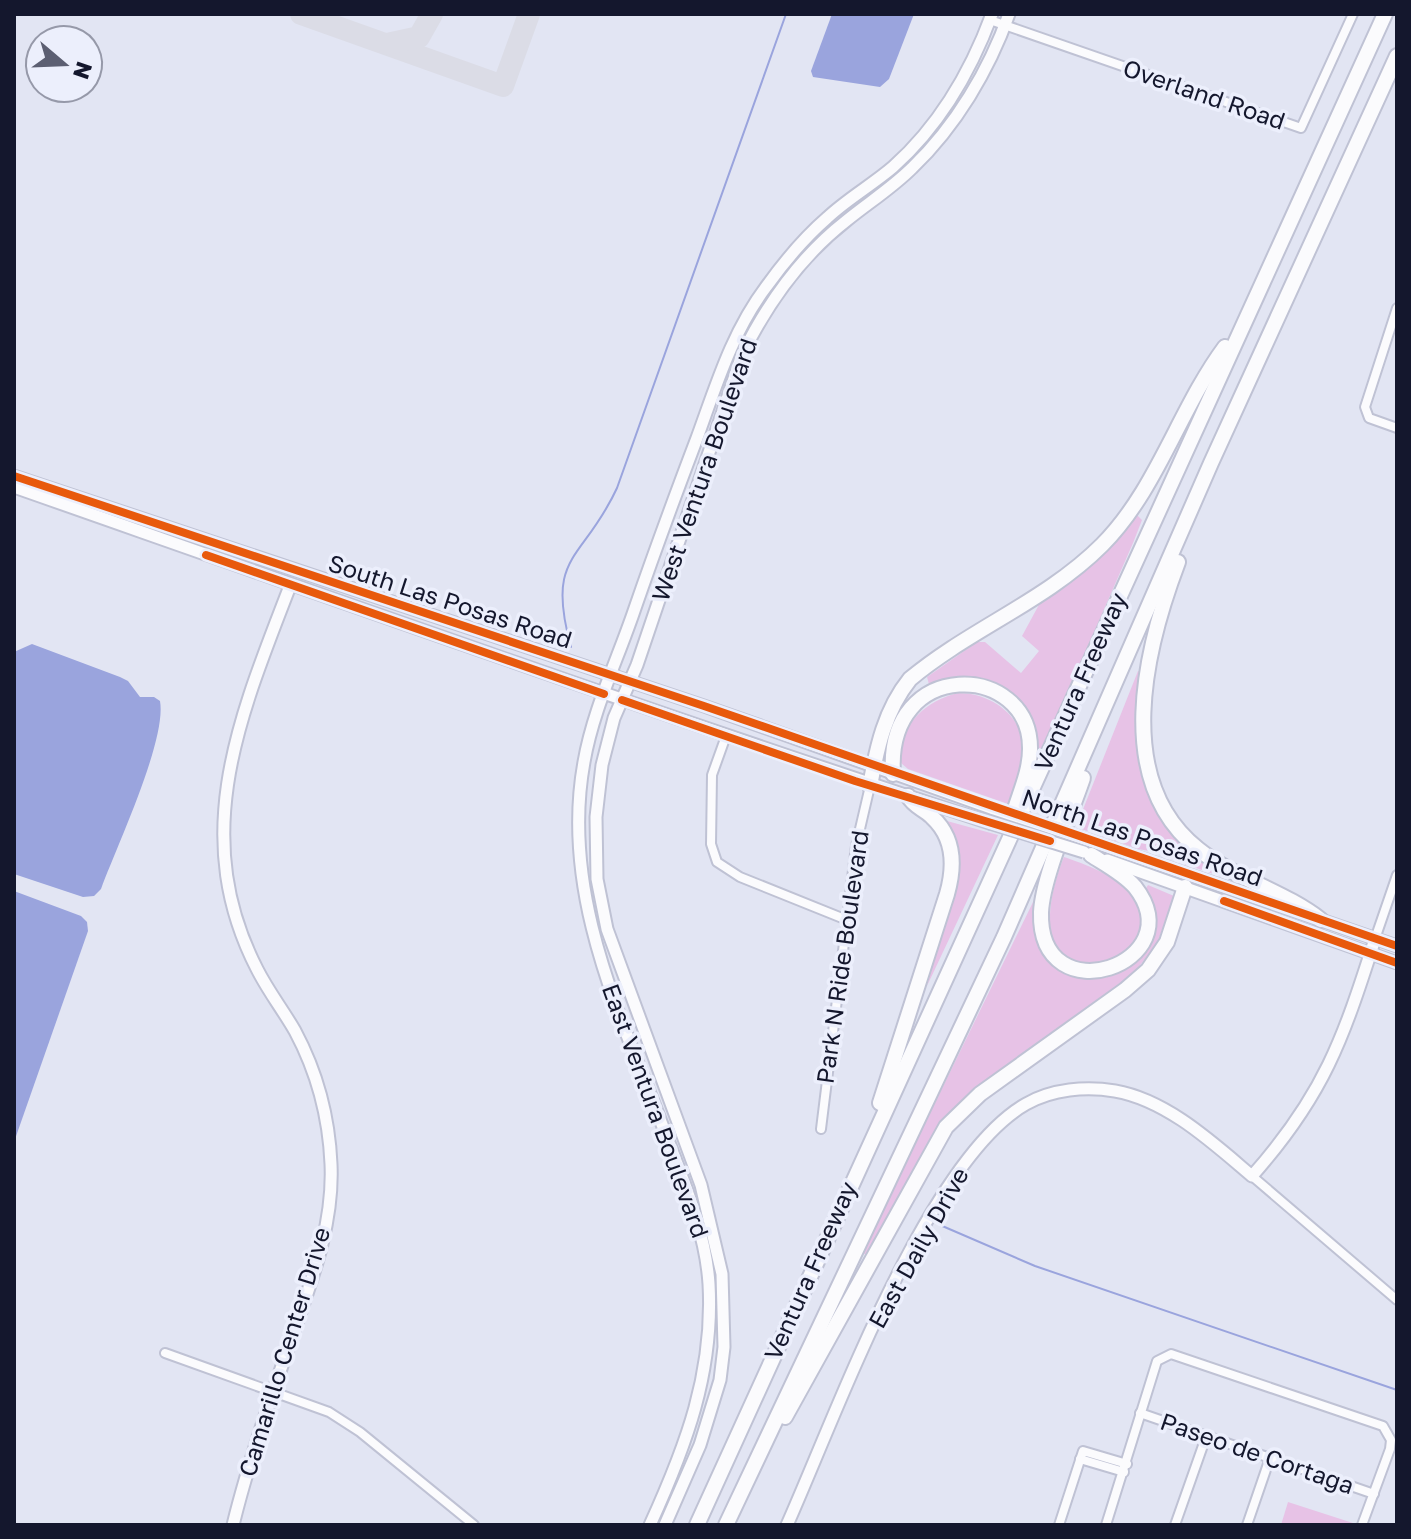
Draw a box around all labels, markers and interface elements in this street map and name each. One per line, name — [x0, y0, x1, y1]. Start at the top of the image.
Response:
north arrow — [24, 24, 104, 104]
street label: Overland Road — [1120, 52, 1289, 135]
text: N — [68, 58, 99, 83]
street label: West Ventura Boulevard — [645, 334, 762, 605]
street label: South Las Posas Road — [325, 547, 576, 654]
street label: Ventura Freeway — [1027, 588, 1132, 775]
street label: North Las Posas Road — [1018, 782, 1267, 891]
street label: Park N Ride Boulevard — [809, 828, 874, 1085]
street label: East Ventura Boulevard — [597, 980, 716, 1241]
street label: East Daily Drive — [862, 1162, 974, 1333]
street label: Ventura Freeway — [757, 1177, 862, 1364]
street label: Camarillo Center Drive — [232, 1223, 335, 1480]
street label: Paseo de Cortaga — [1157, 1406, 1358, 1499]

